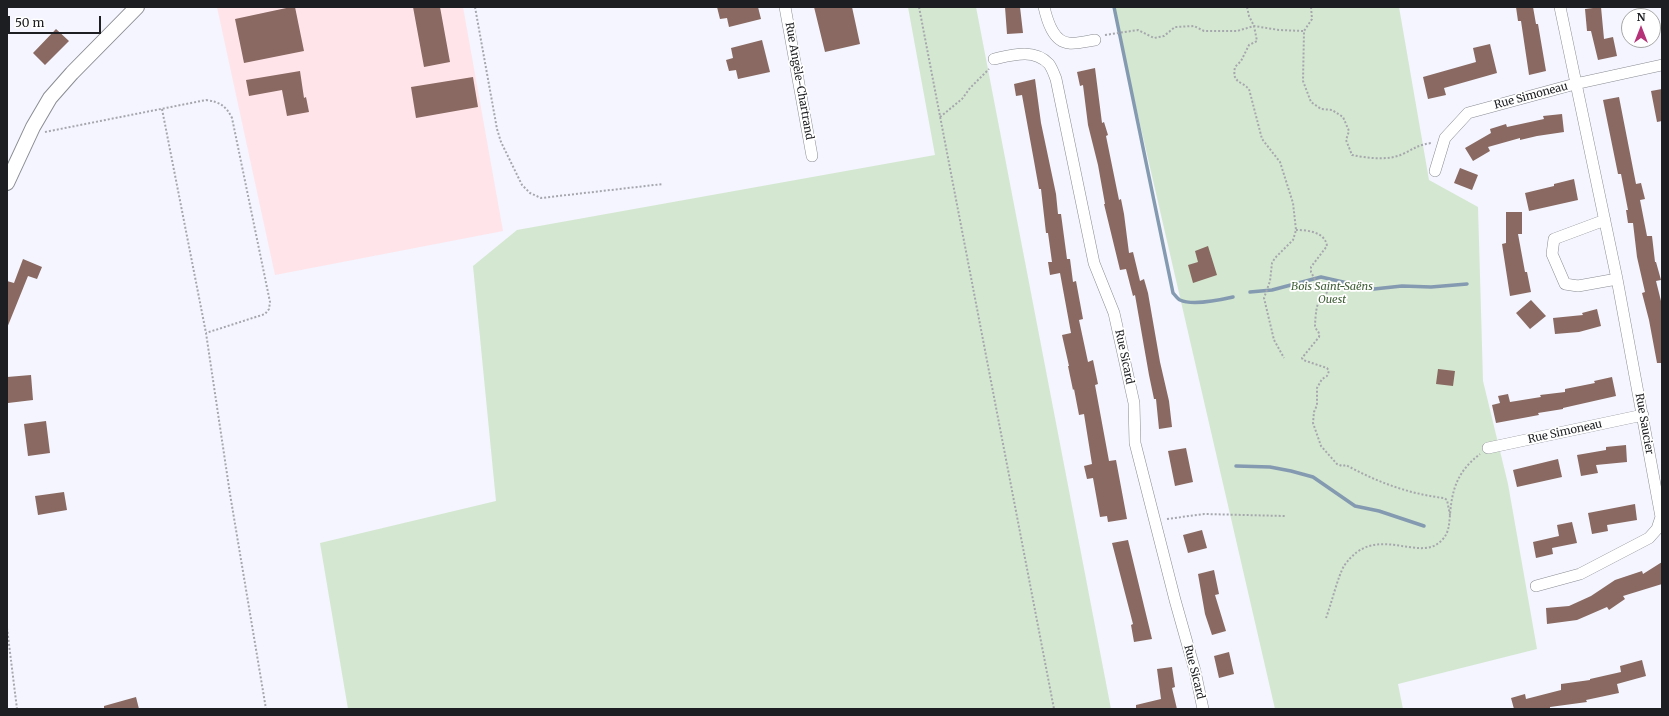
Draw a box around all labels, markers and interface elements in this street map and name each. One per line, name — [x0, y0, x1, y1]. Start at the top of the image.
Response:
scale bar — [10, 8, 103, 34]
north arrow — [1621, 8, 1661, 48]
text: N — [1637, 10, 1645, 24]
text: 50 m — [15, 15, 44, 30]
street label: Rue Angèle-Chartrand — [782, 21, 816, 141]
street label: Rue Simoneau — [1493, 80, 1569, 112]
park label: Bois Saint-Saëns Ouest — [1291, 280, 1373, 306]
street label: Rue Sicard — [1112, 329, 1136, 385]
street label: Rue Saucier — [1632, 392, 1656, 456]
street label: Rue Simoneau — [1527, 418, 1603, 446]
street label: Rue Sicard — [1181, 644, 1207, 700]

